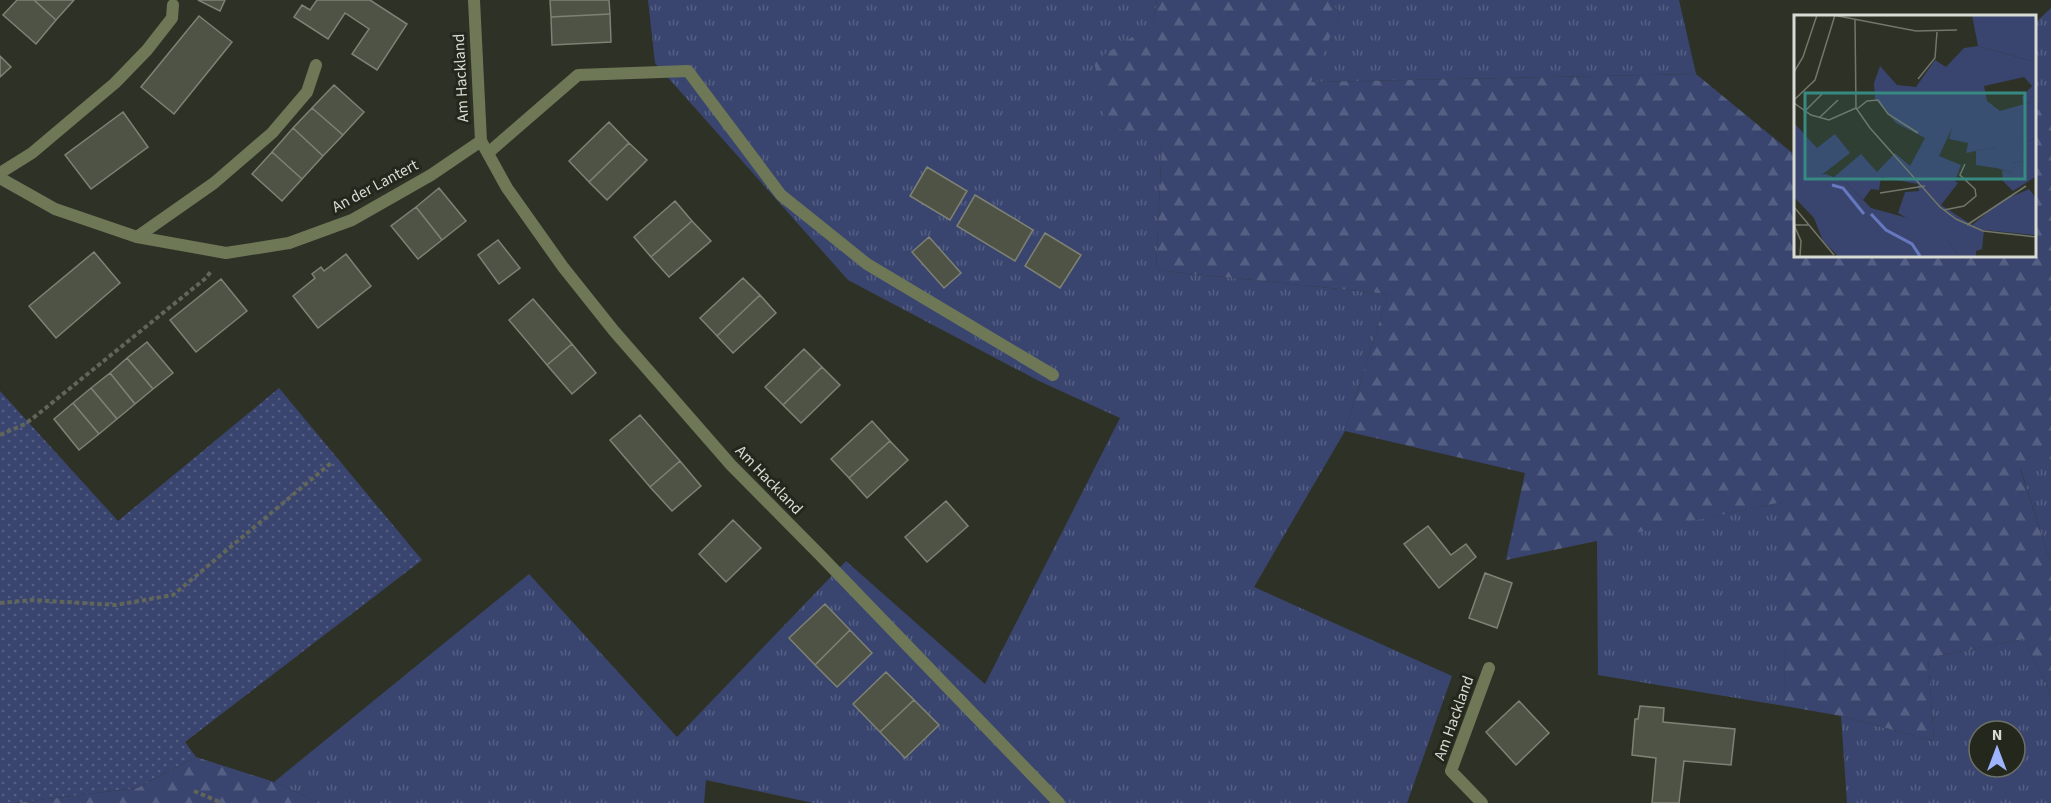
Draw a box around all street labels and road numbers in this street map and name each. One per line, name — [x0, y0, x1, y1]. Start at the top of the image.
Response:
street label: Am Hackland — [448, 33, 474, 123]
street label: An der Lantert — [328, 154, 423, 218]
street label: Am Hackland — [730, 440, 808, 520]
street label: Am Hackland — [1429, 673, 1479, 763]

